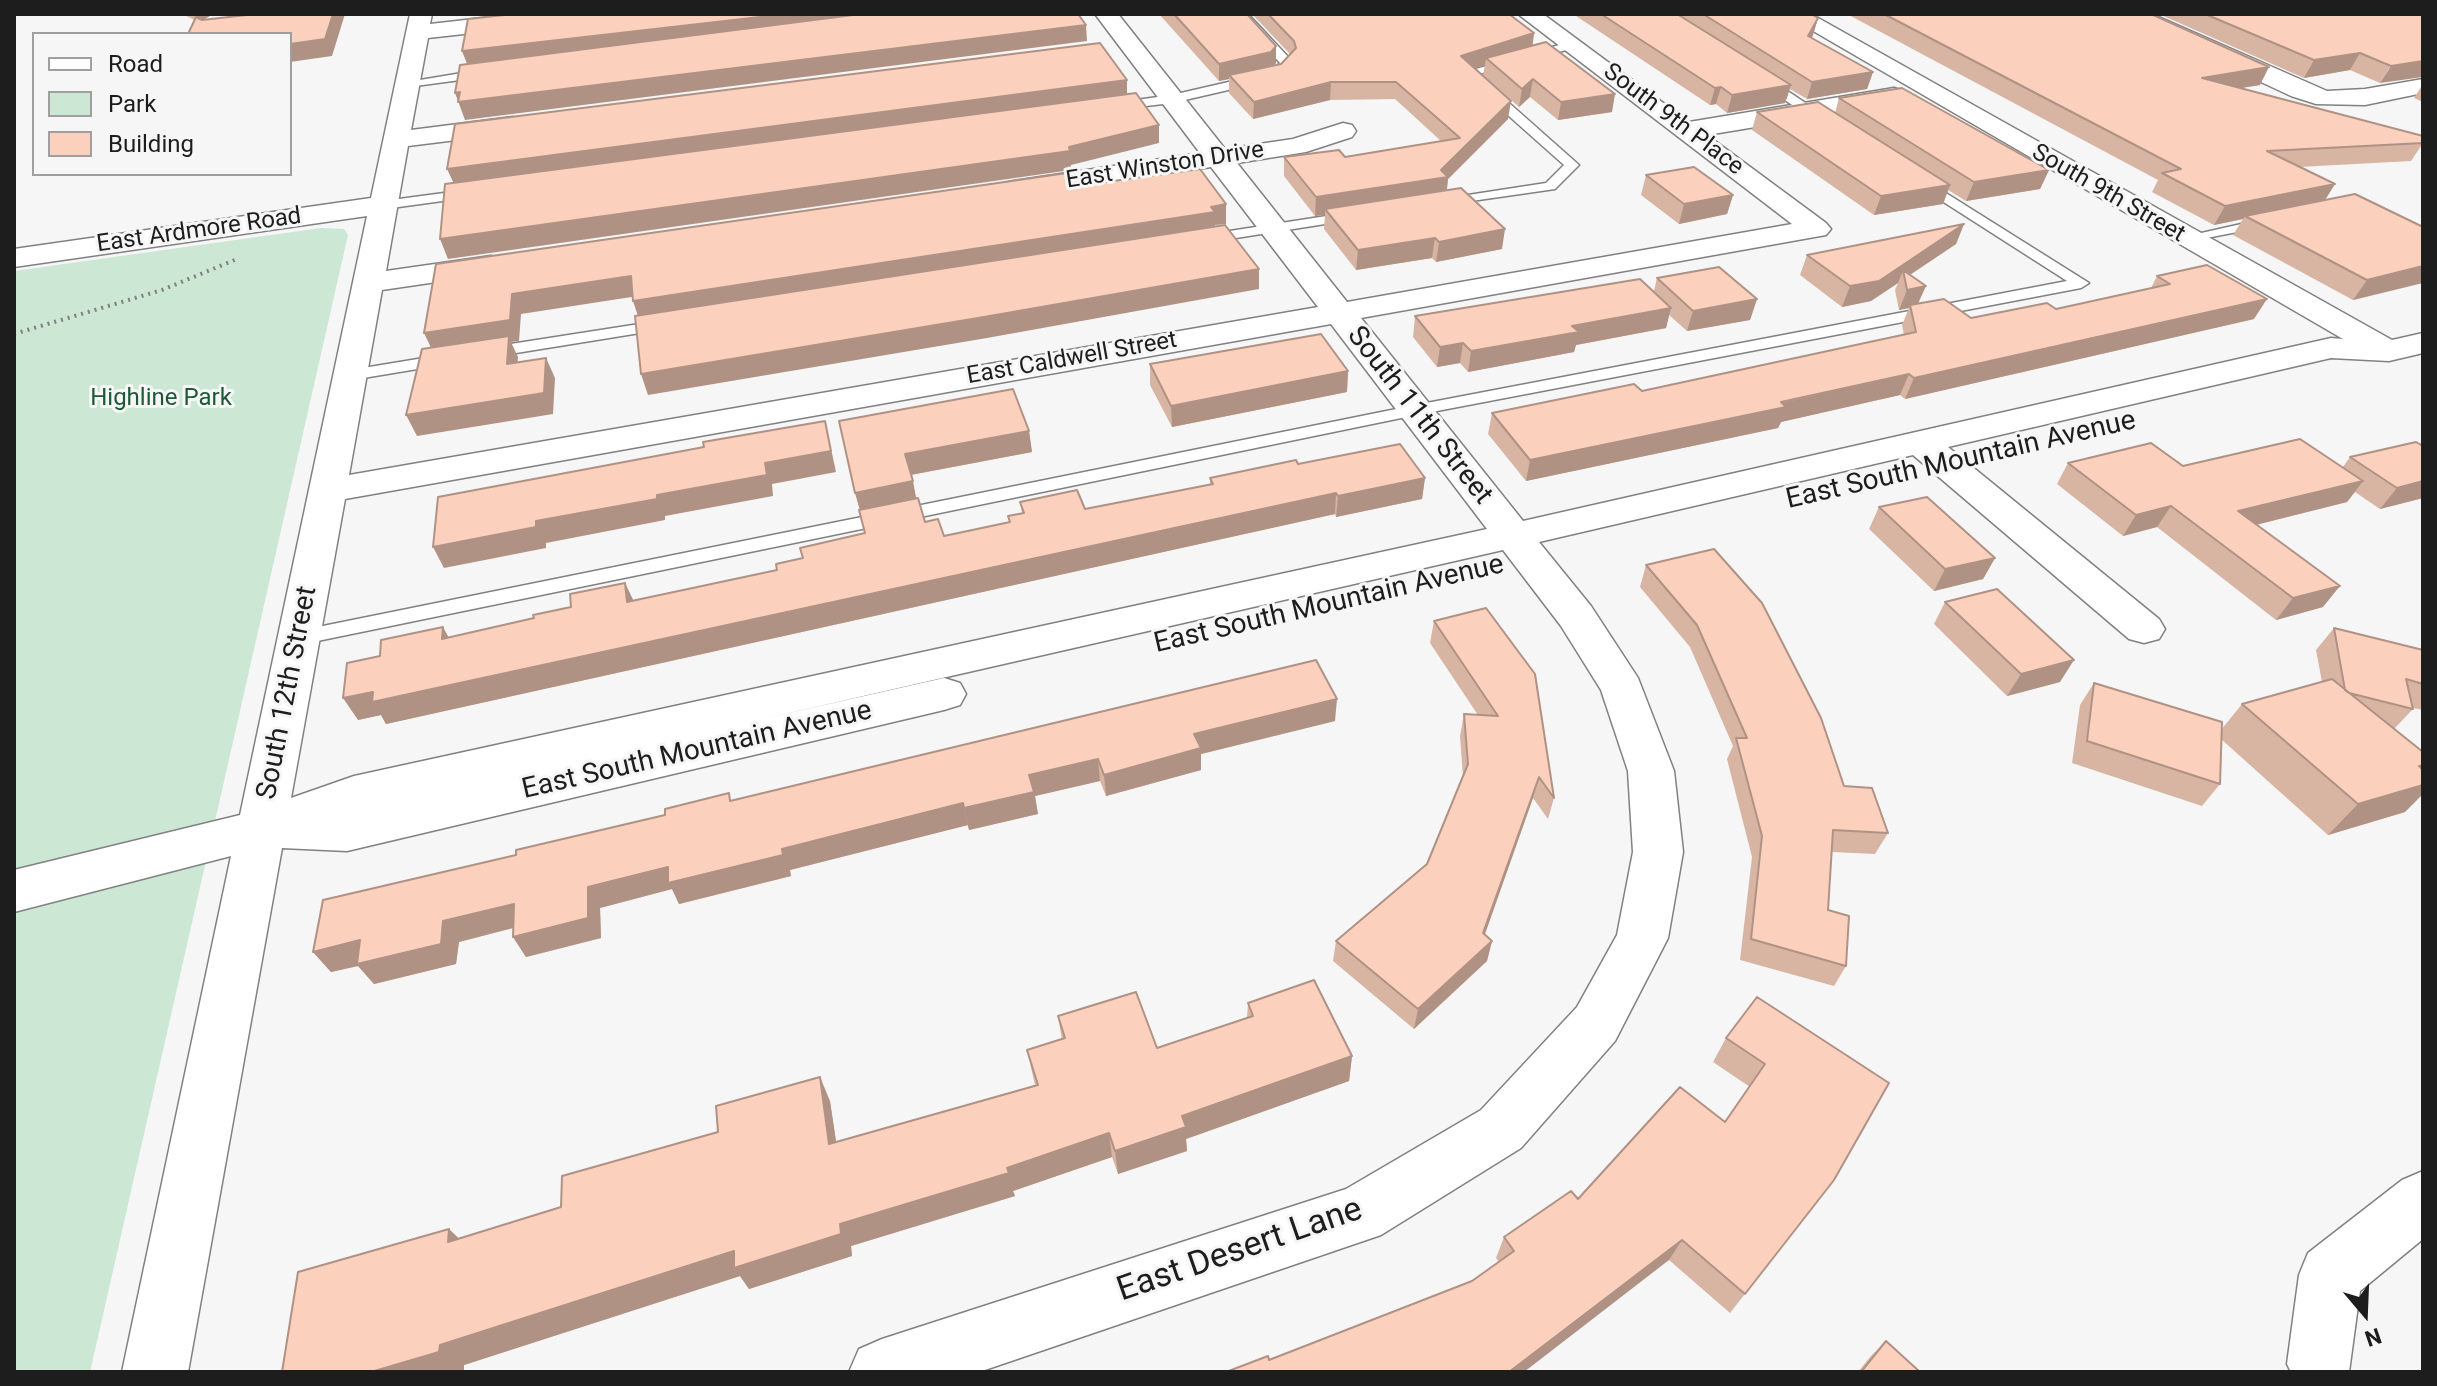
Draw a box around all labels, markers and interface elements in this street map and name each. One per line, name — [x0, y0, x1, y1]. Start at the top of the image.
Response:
legend — [32, 32, 292, 176]
text: Road — [108, 50, 163, 78]
street label: South 9th Place — [1597, 58, 1749, 182]
text: Park — [108, 90, 156, 118]
text: Building — [108, 130, 194, 158]
street label: East Winston Drive — [1064, 136, 1266, 196]
street label: South 9th Street — [2026, 139, 2190, 249]
street label: East Ardmore Road — [95, 202, 303, 260]
street label: South 11th Street — [1339, 320, 1499, 512]
street label: East Caldwell Street — [965, 326, 1179, 392]
park label: Highline Park — [90, 385, 232, 413]
street label: East South Mountain Avenue — [1783, 404, 2139, 518]
street label: East South Mountain Avenue — [1151, 548, 1507, 662]
street label: South 12th Street — [251, 584, 325, 802]
street label: East South Mountain Avenue — [519, 694, 875, 808]
street label: East Desert Lane — [1112, 1190, 1368, 1312]
north arrow — [2325, 1274, 2405, 1354]
text: N — [2362, 1323, 2384, 1352]

